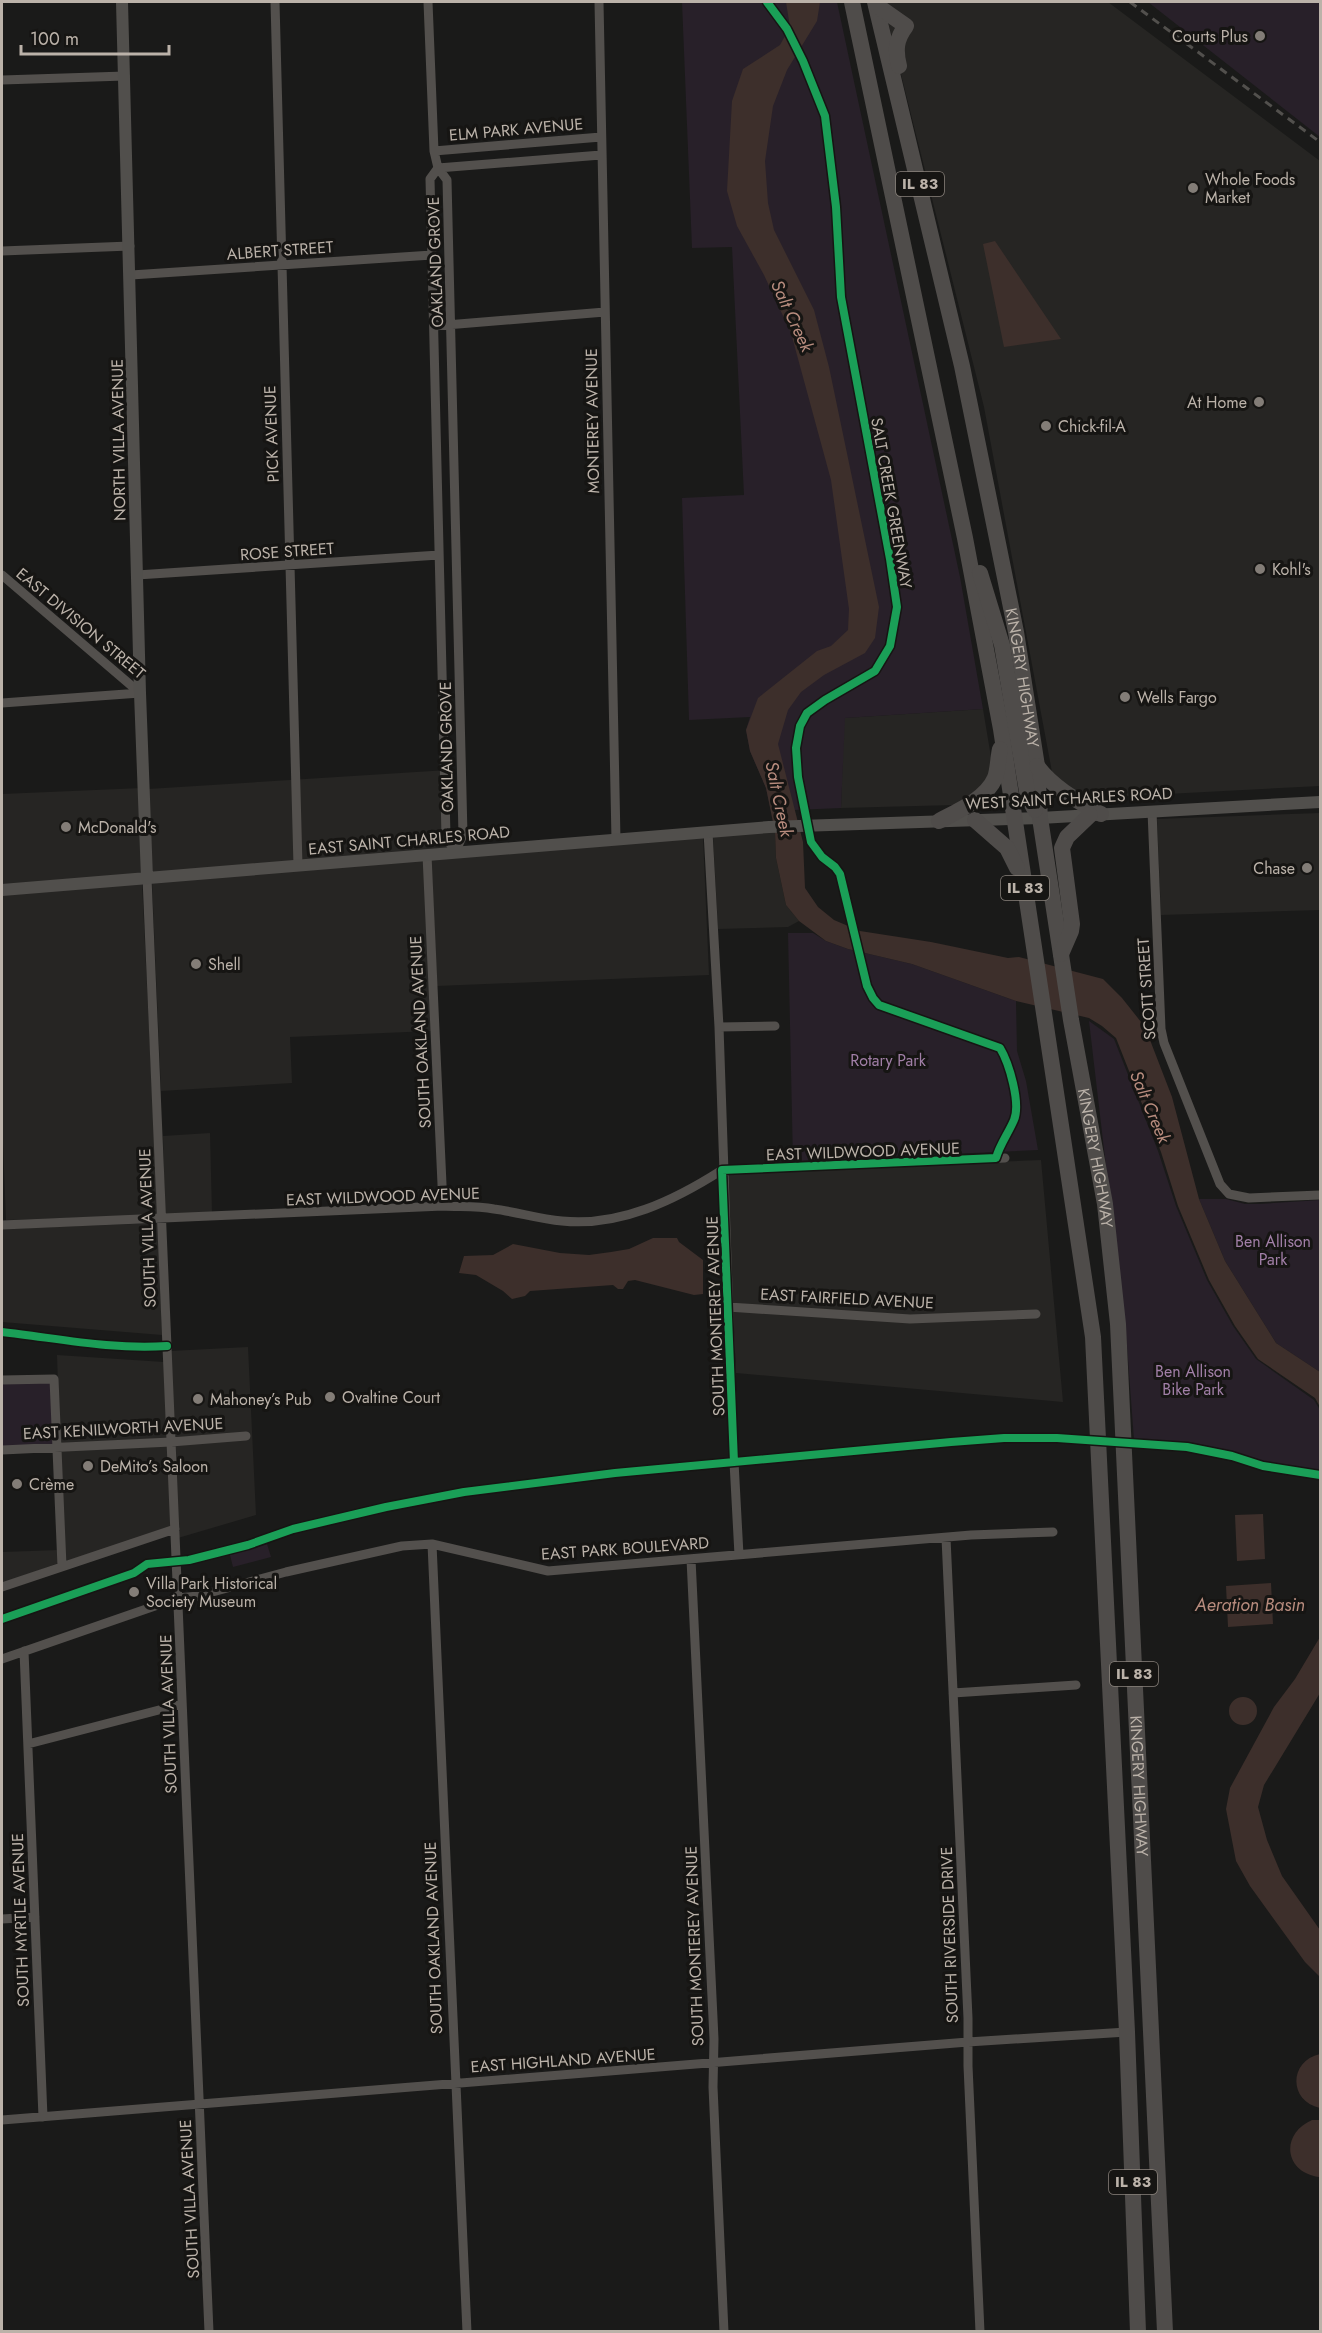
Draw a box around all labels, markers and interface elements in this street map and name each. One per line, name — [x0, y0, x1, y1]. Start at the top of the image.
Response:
scale bar — [21, 18, 170, 56]
place label: Courts Plus — [1172, 25, 1248, 48]
text: 100 m — [30, 26, 79, 52]
marker: Courts Plus — [1253, 29, 1267, 43]
street label: ELM PARK AVENUE — [448, 112, 584, 147]
place label: Whole Foods Market — [1205, 168, 1295, 209]
road number: IL 83 — [896, 172, 944, 196]
marker: Whole Foods Market — [1186, 181, 1200, 195]
street label: OAKLAND GROVE — [422, 196, 449, 328]
street label: ALBERT STREET — [226, 235, 335, 266]
water label: Salt Creek — [764, 276, 821, 357]
street label: MONTEREY AVENUE — [580, 348, 605, 494]
street label: NORTH VILLA AVENUE — [106, 359, 131, 521]
street label: PICK AVENUE — [258, 385, 285, 483]
place label: At Home — [1187, 391, 1247, 414]
marker: At Home — [1252, 395, 1266, 409]
place label: Chick-fil-A — [1058, 415, 1126, 438]
street label: SALT CREEK GREENWAY — [865, 416, 918, 590]
marker: Chick-fil-A — [1039, 419, 1053, 433]
street label: ROSE STREET — [239, 537, 335, 566]
place label: Kohl's — [1272, 558, 1311, 581]
street label: EAST DIVISION STREET — [11, 562, 151, 685]
marker: Kohl's — [1253, 562, 1267, 576]
street label: KINGERY HIGHWAY — [999, 606, 1045, 749]
street label: OAKLAND GROVE — [434, 681, 459, 813]
place label: Wells Fargo — [1137, 686, 1217, 709]
marker: Wells Fargo — [1118, 690, 1132, 704]
water label: Salt Creek — [758, 759, 800, 840]
street label: WEST SAINT CHARLES ROAD — [965, 782, 1173, 815]
place label: McDonald's — [78, 816, 157, 839]
marker: McDonald's — [59, 820, 73, 834]
street label: EAST SAINT CHARLES ROAD — [307, 820, 511, 861]
place label: Chase — [1253, 857, 1295, 880]
marker: Chase — [1300, 861, 1314, 875]
road number: IL 83 — [1001, 876, 1049, 900]
street label: SOUTH OAKLAND AVENUE — [404, 935, 437, 1129]
street label: SCOTT STREET — [1131, 937, 1162, 1041]
place label: Shell — [208, 953, 241, 976]
marker: Shell — [189, 957, 203, 971]
park label: Rotary Park — [850, 1049, 927, 1072]
water label: Salt Creek — [1123, 1067, 1177, 1149]
street label: KINGERY HIGHWAY — [1072, 1086, 1118, 1229]
street label: EAST WILDWOOD AVENUE — [766, 1137, 960, 1166]
street label: SOUTH VILLA AVENUE — [133, 1148, 162, 1308]
street label: EAST WILDWOOD AVENUE — [286, 1182, 480, 1211]
street label: SOUTH MONTEREY AVENUE — [701, 1215, 730, 1417]
park label: Ben Allison Park — [1235, 1230, 1311, 1271]
street label: EAST FAIRFIELD AVENUE — [760, 1282, 934, 1315]
park label: Ben Allison Bike Park — [1155, 1360, 1231, 1401]
place label: Ovaltine Court — [342, 1386, 440, 1409]
place label: Mahoney’s Pub — [210, 1388, 311, 1411]
marker: Ovaltine Court — [323, 1390, 337, 1404]
marker: Mahoney’s Pub — [191, 1392, 205, 1406]
street label: EAST KENILWORTH AVENUE — [22, 1412, 224, 1445]
place label: DeMito’s Saloon — [100, 1455, 208, 1478]
marker: DeMito’s Saloon — [81, 1459, 95, 1473]
place label: Crème — [29, 1473, 74, 1496]
marker: Crème — [10, 1477, 24, 1491]
street label: EAST PARK BOULEVARD — [540, 1531, 710, 1566]
place label: Villa Park Historical Society Museum — [146, 1572, 277, 1613]
marker: Villa Park Historical Society Museum — [127, 1585, 141, 1599]
water label: Aeration Basin — [1194, 1592, 1305, 1618]
street label: SOUTH VILLA AVENUE — [154, 1634, 183, 1794]
road number: IL 83 — [1110, 1662, 1158, 1686]
street label: KINGERY HIGHWAY — [1124, 1715, 1154, 1857]
street label: SOUTH MYRTLE AVENUE — [6, 1833, 35, 2007]
street label: SOUTH OAKLAND AVENUE — [419, 1841, 448, 2035]
street label: SOUTH MONTEREY AVENUE — [680, 1845, 709, 2047]
street label: SOUTH RIVERSIDE DRIVE — [935, 1846, 964, 2024]
street label: EAST HIGHLAND AVENUE — [470, 2043, 656, 2078]
street label: SOUTH VILLA AVENUE — [174, 2119, 205, 2279]
road number: IL 83 — [1109, 2170, 1157, 2194]

